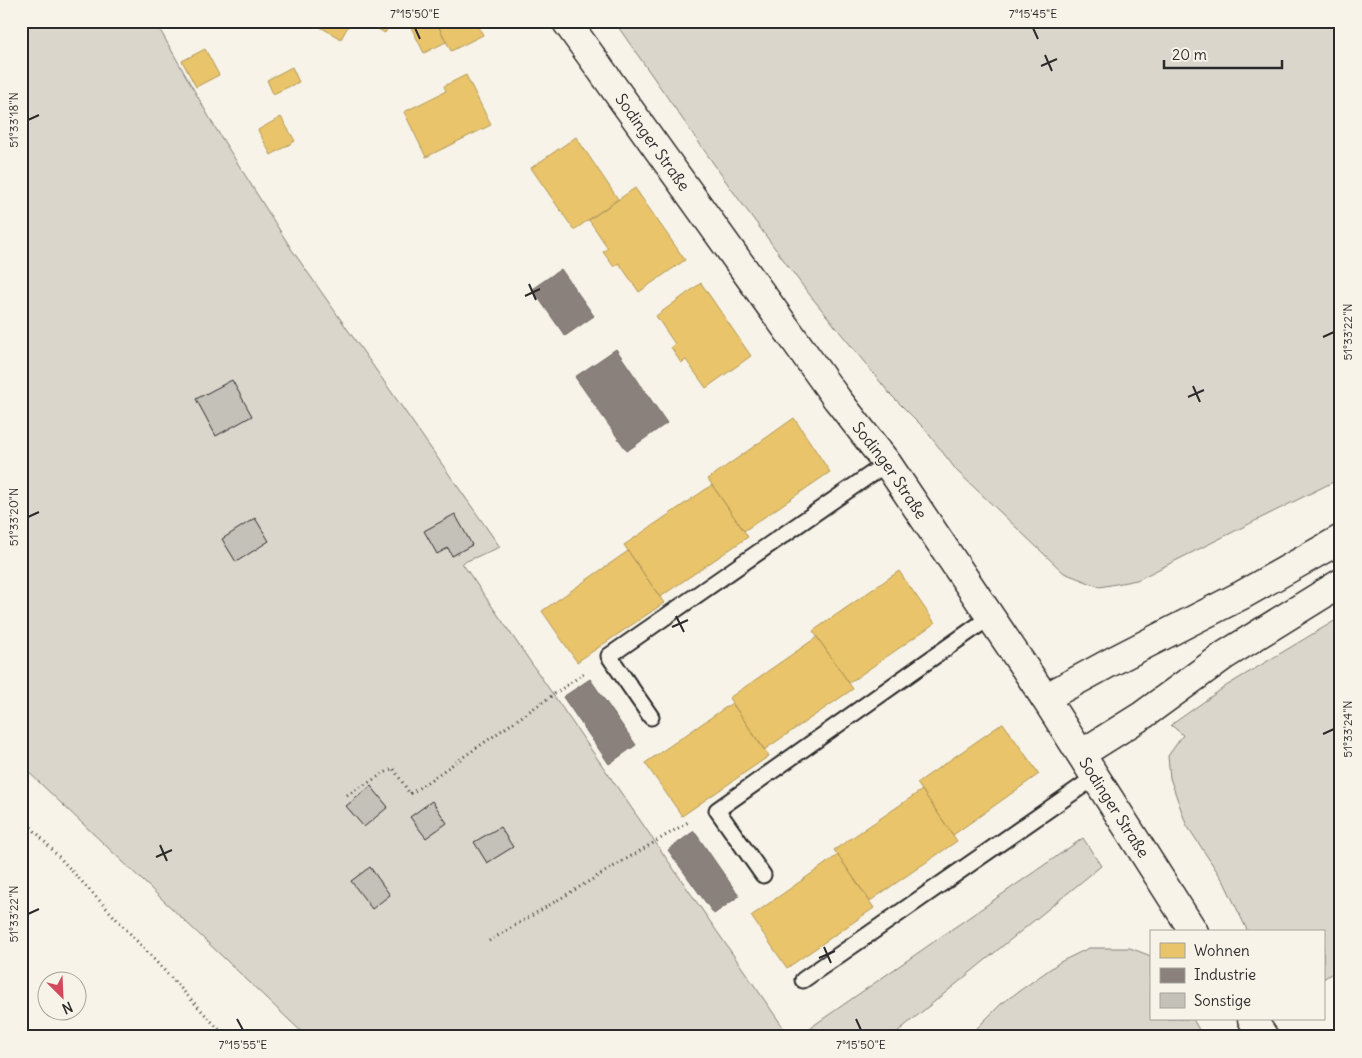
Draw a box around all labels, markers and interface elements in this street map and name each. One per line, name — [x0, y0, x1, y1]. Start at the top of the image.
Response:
text: 7°15'50"E — [390, 6, 440, 21]
text: 7°15'45"E — [1009, 6, 1057, 21]
scale bar — [1164, 38, 1282, 70]
text: 20 m — [1172, 45, 1207, 64]
street label: Sodinger Straße — [611, 90, 694, 195]
text: 51°33'18"N — [6, 92, 21, 148]
text: 51°33'22"N — [1340, 303, 1355, 361]
street label: Sodinger Straße — [848, 418, 932, 523]
text: 51°33'20"N — [6, 488, 21, 546]
text: 51°33'24"N — [1340, 700, 1355, 758]
street label: Sodinger Straße — [1075, 753, 1154, 861]
text: 51°33'22"N — [6, 885, 21, 943]
legend — [1150, 930, 1324, 1020]
text: Wohnen — [1194, 941, 1250, 960]
text: Industrie — [1194, 965, 1256, 984]
north arrow — [38, 970, 88, 1020]
text: Sonstige — [1194, 991, 1251, 1010]
text: N — [59, 998, 75, 1018]
text: 7°15'55"E — [219, 1037, 267, 1052]
text: 7°15'50"E — [836, 1037, 886, 1052]

